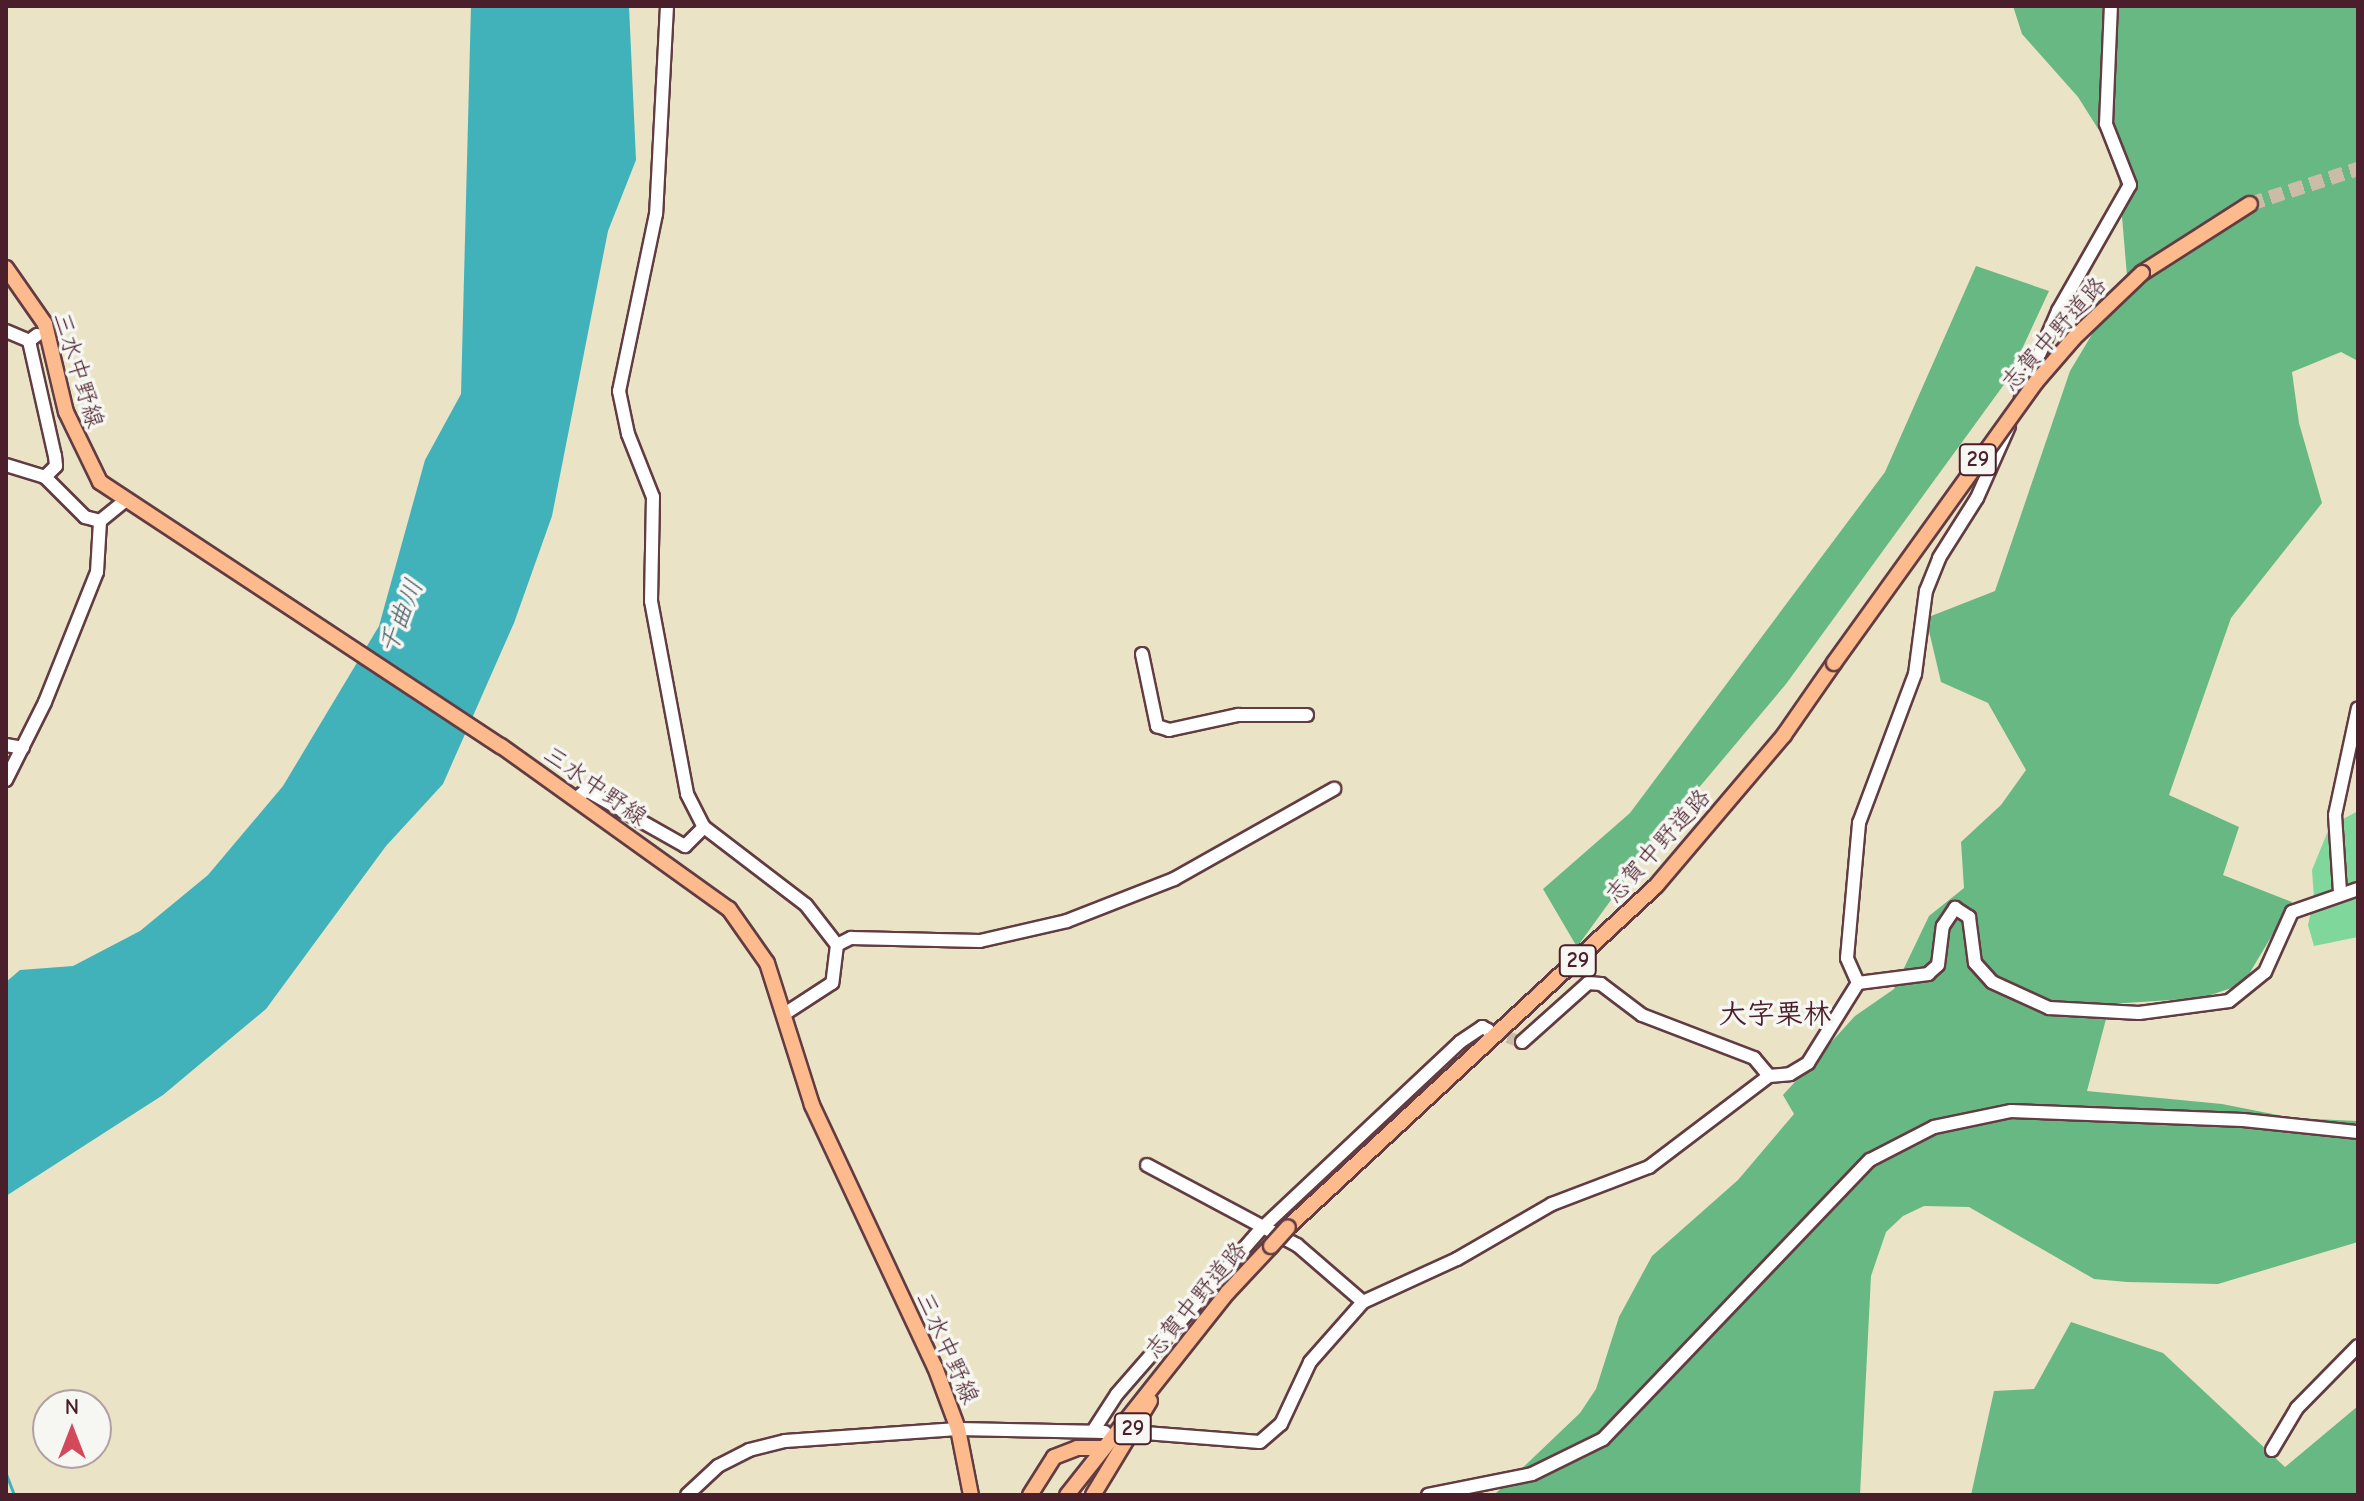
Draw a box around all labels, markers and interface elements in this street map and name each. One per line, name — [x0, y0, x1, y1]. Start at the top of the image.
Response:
street label: 志賀中野道路 — [1995, 271, 2113, 397]
street label: 三水中野線 — [47, 308, 109, 432]
road number: 29 — [1958, 442, 1998, 478]
water label: 千曲川 — [373, 575, 431, 659]
street label: 三水中野線 — [538, 740, 652, 832]
street label: 志賀中野道路 — [1599, 783, 1717, 909]
road number: 29 — [1558, 943, 1598, 979]
district label: 大字栗林 — [1719, 997, 1831, 1031]
street label: 志賀中野道路 — [1139, 1236, 1253, 1364]
street label: 三水中野線 — [909, 1287, 985, 1409]
north arrow — [32, 1389, 112, 1469]
text: N — [65, 1394, 79, 1420]
road number: 29 — [1113, 1411, 1153, 1447]

